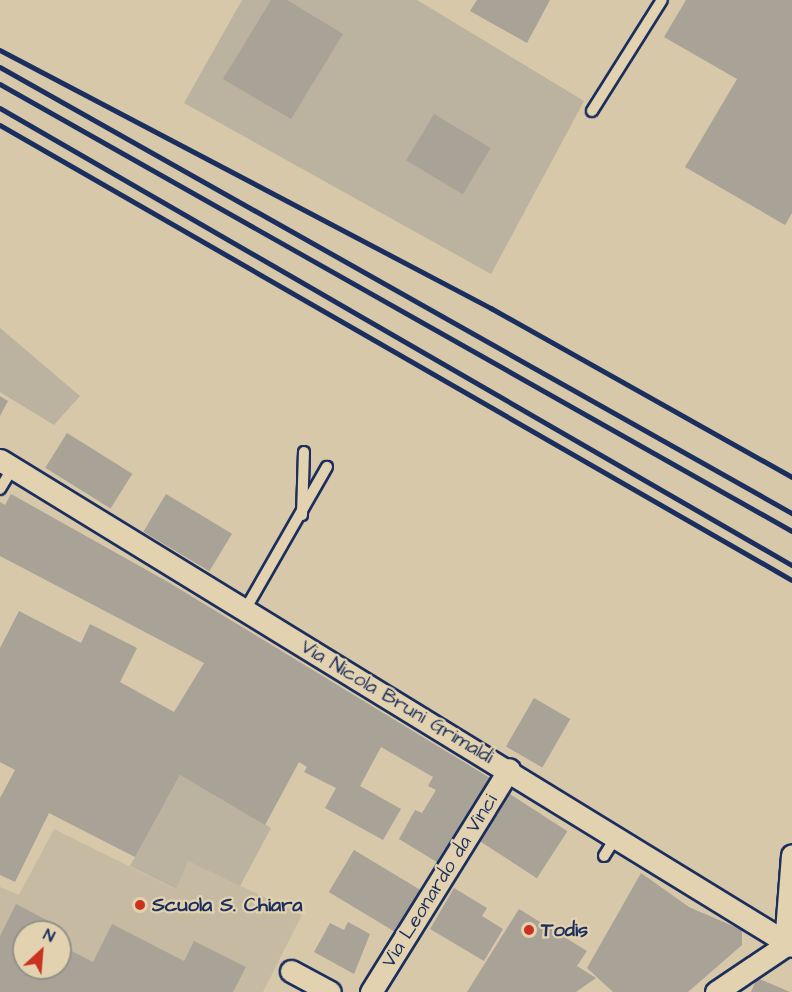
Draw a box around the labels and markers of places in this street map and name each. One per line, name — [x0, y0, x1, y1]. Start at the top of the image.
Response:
place label: Scuola S. Chiara — [152, 893, 302, 917]
marker: Scuola S. Chiara — [133, 898, 147, 912]
place label: Todis — [541, 918, 588, 942]
marker: Todis — [522, 923, 536, 937]

